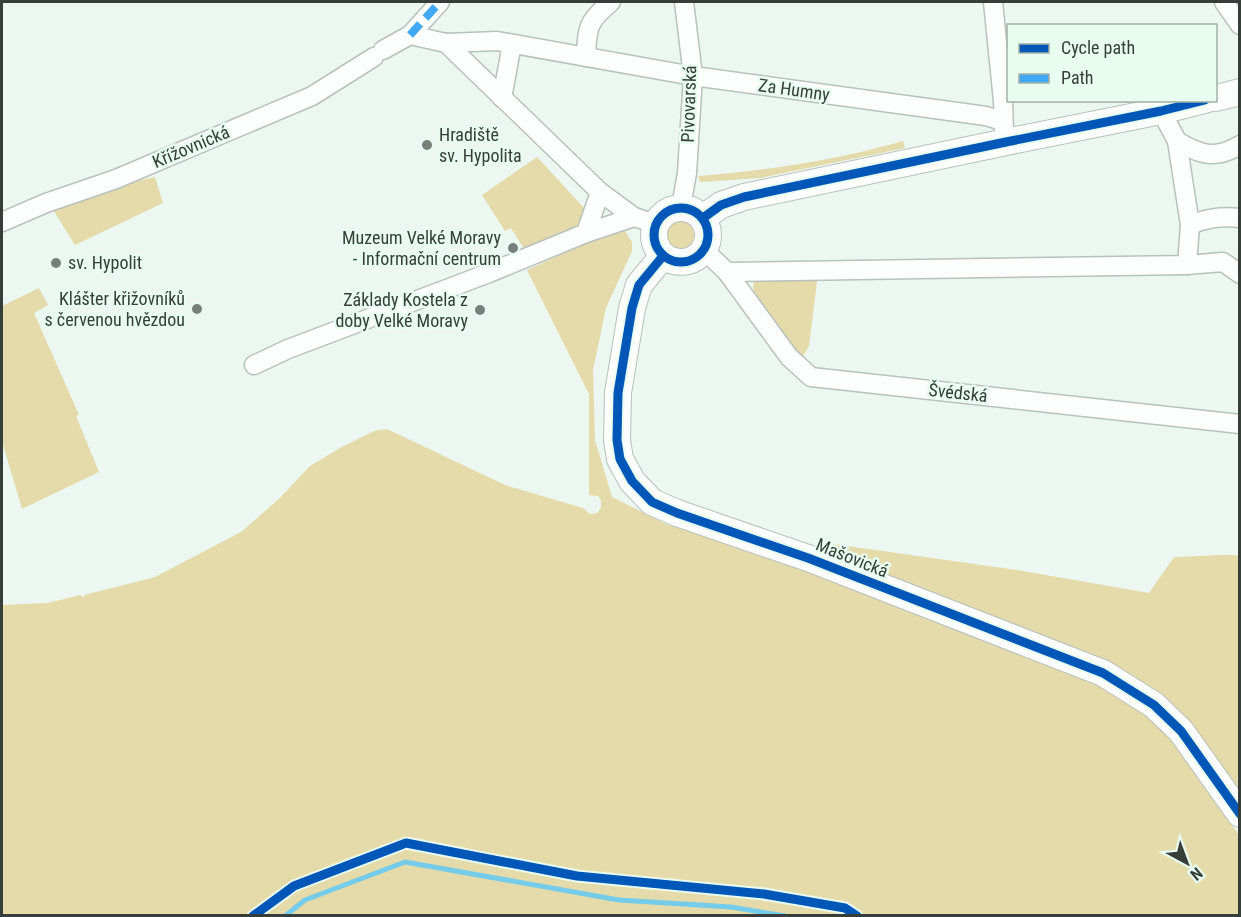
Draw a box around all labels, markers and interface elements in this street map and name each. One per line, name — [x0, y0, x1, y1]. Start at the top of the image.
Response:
legend — [1007, 24, 1217, 102]
text: Cycle path — [1061, 37, 1135, 58]
street label: Pivovarská — [677, 65, 700, 143]
text: Path — [1061, 67, 1094, 88]
street label: Za Humny — [757, 74, 832, 105]
street label: Křížovnická — [149, 121, 233, 172]
place label: Hradiště sv. Hypolita — [439, 124, 522, 166]
marker: Hradiště sv. Hypolita — [420, 138, 434, 152]
place label: Muzeum Velké Moravy - Informační centrum — [342, 227, 502, 269]
marker: Muzeum Velké Moravy - Informační centrum — [506, 241, 520, 255]
place label: sv. Hypolit — [68, 252, 142, 273]
marker: sv. Hypolit — [49, 256, 63, 270]
place label: Klášter křižovníků s červenou hvězdou — [45, 288, 185, 330]
place label: Základy Kostela z doby Velké Moravy — [335, 289, 468, 331]
marker: Klášter křižovníků s červenou hvězdou — [190, 302, 204, 316]
marker: Základy Kostela z doby Velké Moravy — [473, 303, 487, 317]
street label: Švédská — [927, 379, 989, 406]
street label: Mašovická — [813, 534, 891, 582]
north arrow — [1157, 833, 1217, 893]
text: N — [1187, 864, 1206, 884]

